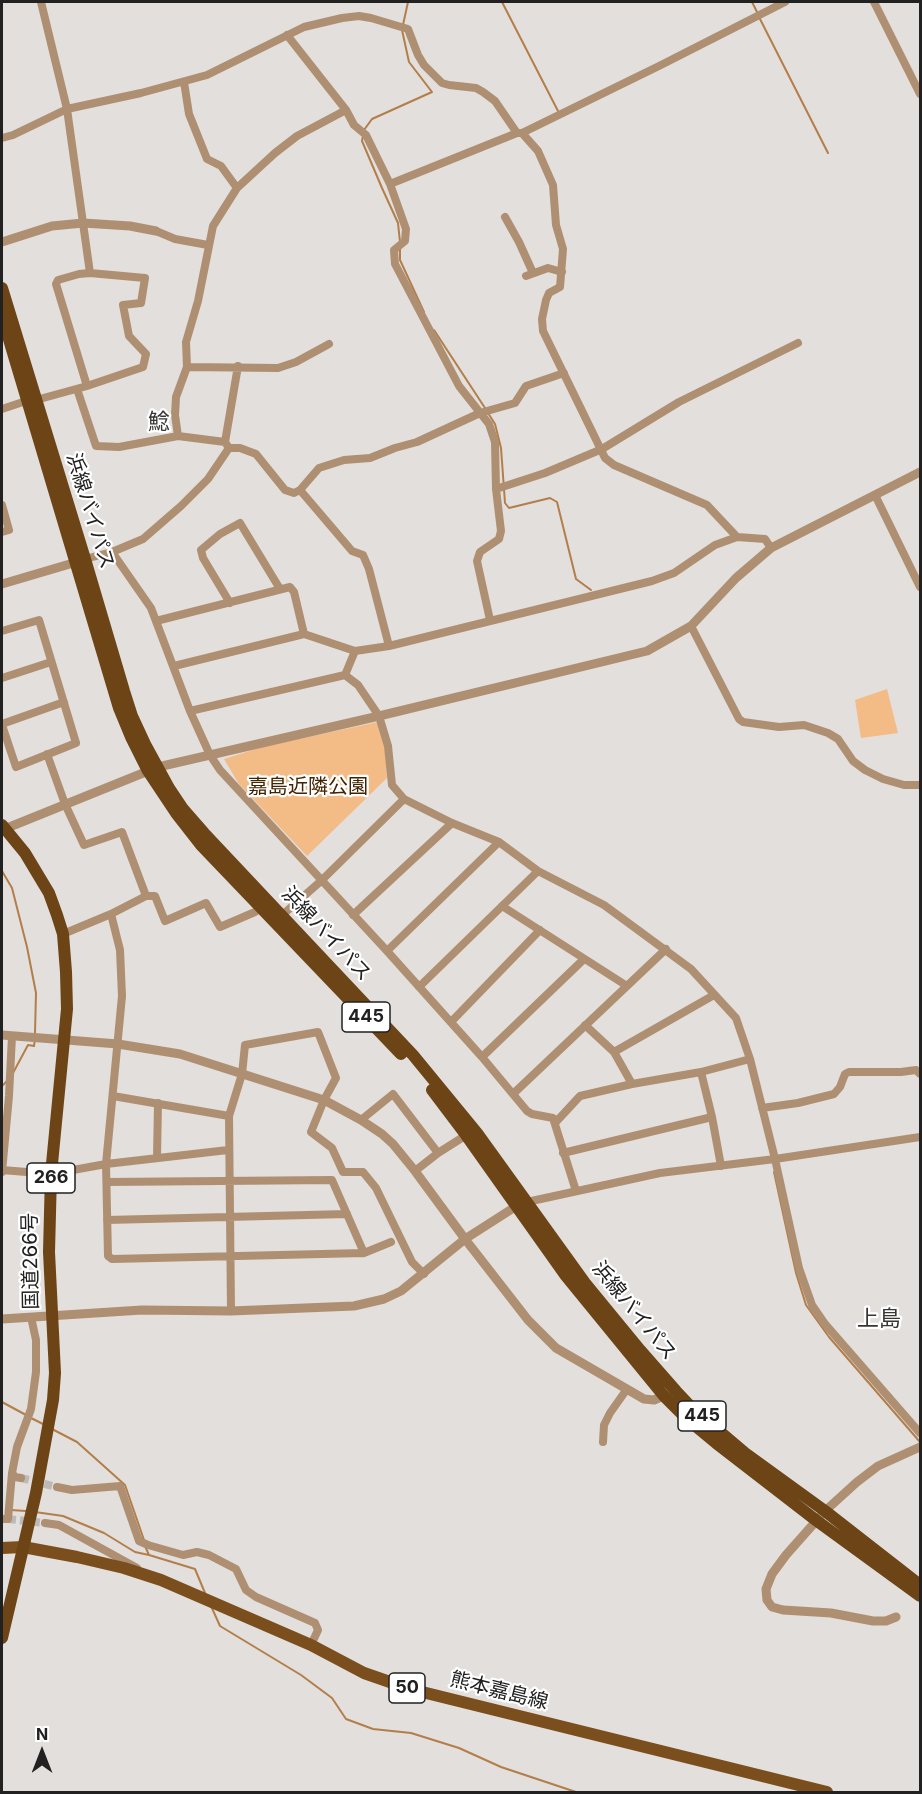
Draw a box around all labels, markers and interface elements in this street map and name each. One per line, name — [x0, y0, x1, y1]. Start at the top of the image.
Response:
district label: 鯰 — [148, 409, 170, 435]
street label: 浜線バイパス — [61, 450, 119, 572]
park label: 嘉島近隣公園 — [248, 775, 368, 799]
street label: 浜線バイパス — [276, 882, 376, 986]
road number: 445 — [342, 1002, 390, 1032]
road number: 266 — [27, 1163, 75, 1193]
street label: 国道266号 — [18, 1212, 44, 1310]
street label: 浜線バイパス — [587, 1257, 681, 1365]
district label: 上島 — [857, 1306, 901, 1332]
road number: 445 — [678, 1401, 726, 1431]
street label: 熊本嘉島線 — [448, 1667, 550, 1715]
road number: 50 — [389, 1673, 425, 1703]
north arrow — [12, 1722, 72, 1782]
text: N — [36, 1724, 48, 1744]

